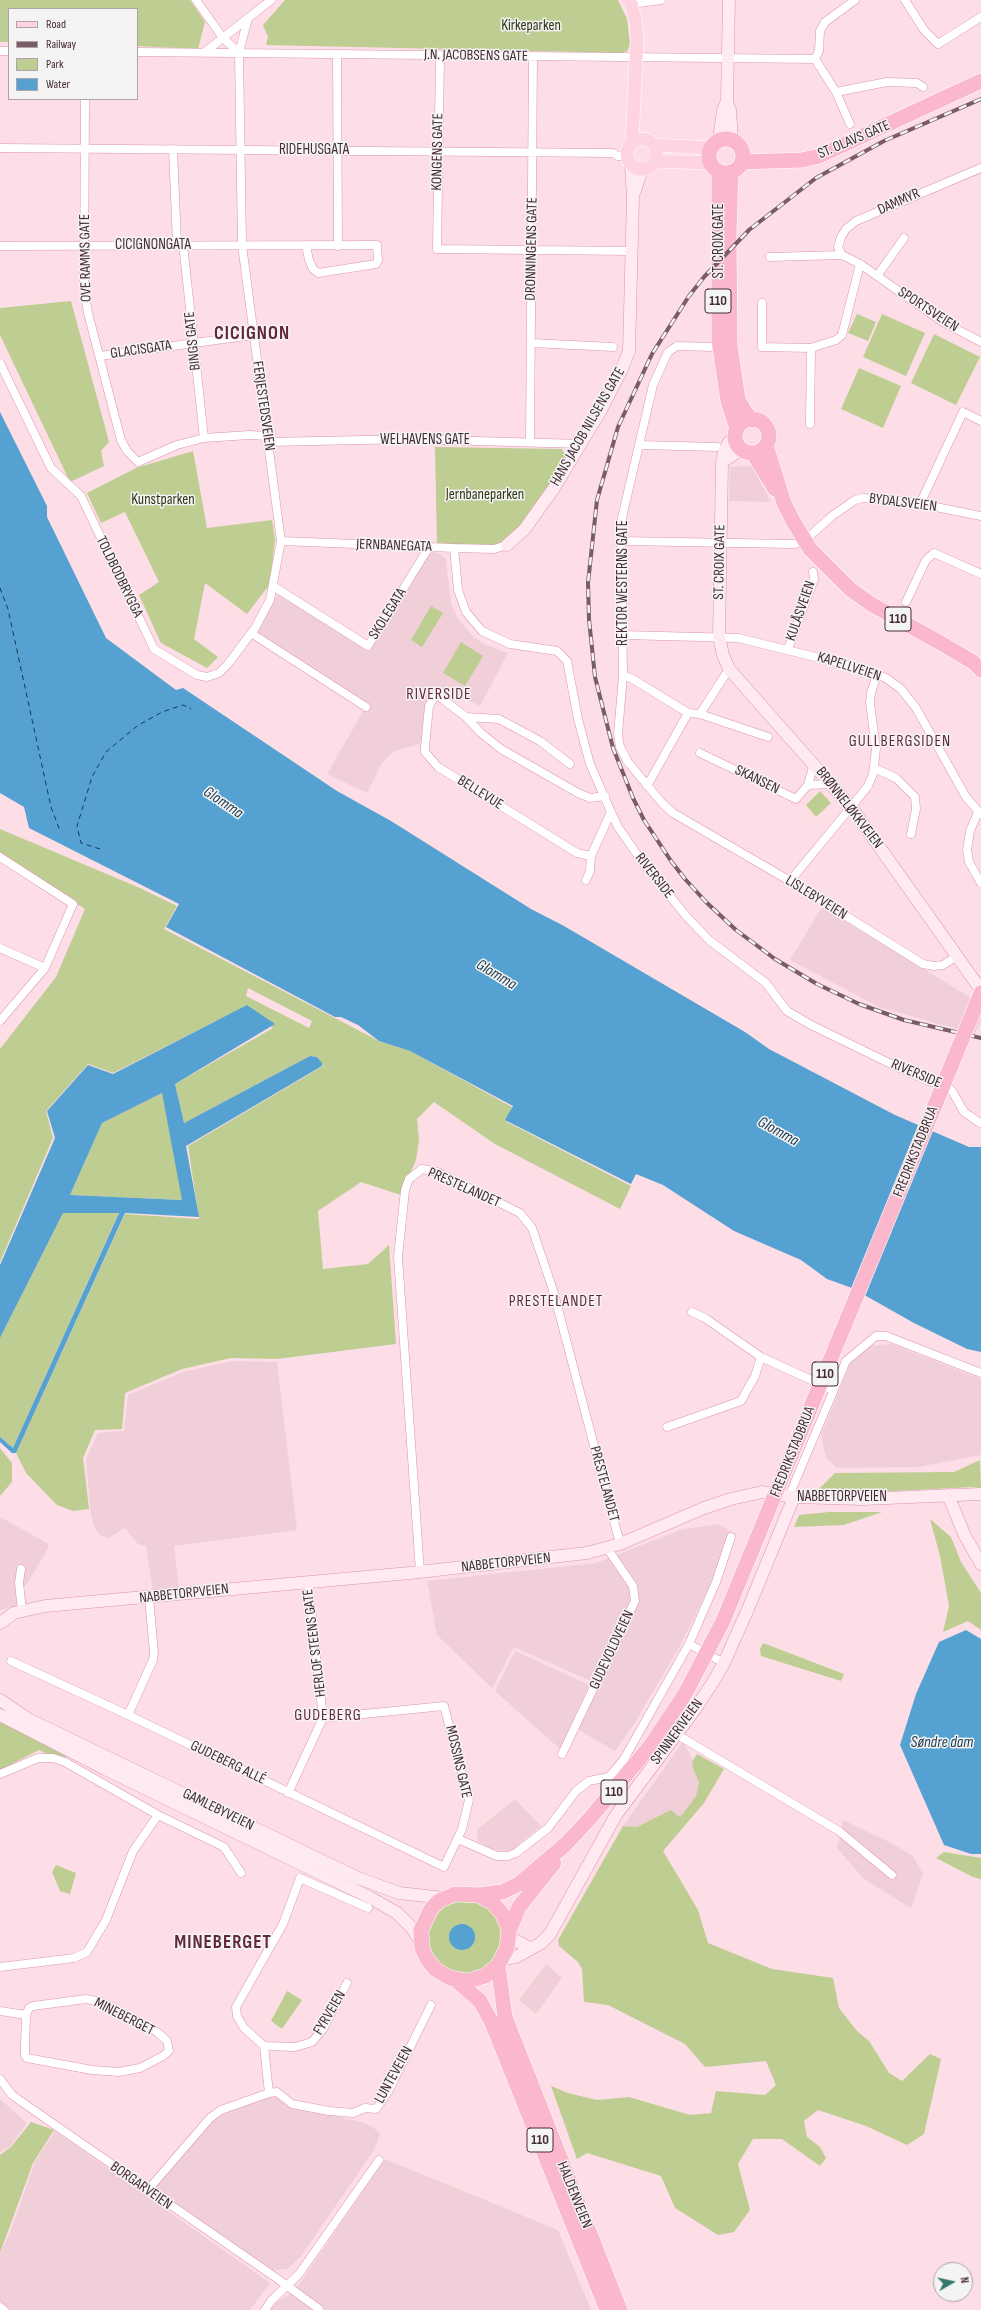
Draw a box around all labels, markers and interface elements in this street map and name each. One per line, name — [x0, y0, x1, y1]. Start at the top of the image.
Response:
legend — [8, 8, 138, 100]
text: Road — [46, 17, 66, 32]
park label: Kirkeparken — [501, 17, 561, 35]
text: Railway — [46, 37, 76, 52]
street label: J.N. JACOBSENS GATE — [424, 46, 528, 66]
text: Park — [46, 57, 64, 72]
text: Water — [46, 77, 70, 92]
street label: KONGENS GATE — [428, 113, 448, 191]
street label: ST. OLAVS GATE — [815, 117, 893, 163]
street label: RIDEHUSGATA — [279, 141, 349, 159]
street label: DAMMYR — [875, 185, 923, 219]
street label: DRONNINGENS GATE — [522, 197, 542, 301]
street label: ST. CROIX GATE — [710, 203, 728, 279]
street label: OVE RAMMS GATE — [76, 214, 96, 302]
street label: CICIGNONGATA — [115, 236, 191, 254]
street label: SPORTSVEIEN — [894, 284, 962, 336]
road number: 110 — [705, 289, 731, 313]
street label: BINGS GATE — [181, 311, 205, 371]
district label: CICIGNON — [214, 323, 290, 345]
street label: GLACISGATA — [109, 337, 173, 363]
street label: FERJESTEDSVEIEN — [248, 360, 278, 452]
street label: HANS JACOB NILSENS GATE — [547, 364, 629, 490]
street label: WELHAVENS GATE — [380, 431, 470, 449]
park label: Jernbaneparken — [446, 486, 524, 504]
street label: BYDALSVEIEN — [868, 490, 938, 516]
park label: Kunstparken — [131, 491, 195, 509]
street label: REKTOR WESTERNS GATE — [614, 520, 632, 646]
street label: ST. CROIX GATE — [710, 524, 730, 600]
street label: TOLDBODBRYGGA — [92, 533, 146, 621]
street label: JERNBANEGATA — [356, 536, 432, 556]
street label: KULÅSVEIEN — [782, 578, 820, 644]
street label: SKOLEGATA — [365, 585, 411, 643]
road number: 110 — [885, 607, 911, 631]
street label: KAPELLVEIEN — [815, 648, 883, 686]
district label: RIVERSIDE — [406, 685, 472, 705]
district label: GULLBERGSIDEN — [849, 732, 951, 752]
street label: SKANSEN — [732, 761, 782, 799]
street label: BRØNNELØKKVEIEN — [812, 764, 886, 852]
street label: BELLEVUE — [454, 772, 506, 814]
water label: Glomma — [199, 783, 247, 823]
street label: RIVERSIDE — [631, 850, 677, 902]
street label: LISLEBYVEIEN — [782, 872, 850, 924]
water label: Glomma — [472, 955, 520, 995]
street label: RIVERSIDE — [888, 1055, 944, 1093]
street label: FREDRIKSTADBRUA — [890, 1104, 942, 1200]
water label: Glomma — [754, 1113, 802, 1151]
street label: PRESTELANDET — [425, 1164, 503, 1212]
district label: PRESTELANDET — [509, 1292, 603, 1312]
road number: 110 — [812, 1362, 838, 1386]
street label: FREDRIKSTADBRUA — [767, 1404, 819, 1500]
street label: PRESTELANDET — [585, 1444, 623, 1524]
street label: NABBETORPVEIEN — [797, 1488, 887, 1506]
street label: NABBETORPVEIEN — [460, 1549, 552, 1577]
street label: NABBETORPVEIEN — [138, 1580, 230, 1608]
street label: HERLOF STEENS GATE — [299, 1588, 331, 1698]
street label: GUDEVOLDVEIEN — [586, 1608, 638, 1692]
street label: SPINNERIVEIEN — [647, 1696, 707, 1768]
district label: GUDEBERG — [294, 1706, 362, 1726]
street label: MOSSINS GATE — [441, 1724, 475, 1800]
water label: Søndre dam — [911, 1733, 973, 1753]
street label: GUDEBERG ALLÉ — [187, 1737, 269, 1789]
road number: 110 — [601, 1780, 627, 1804]
street label: GAMLEBYVEIEN — [179, 1785, 257, 1835]
district label: MINEBERGET — [174, 1932, 272, 1954]
street label: FYRVEIEN — [310, 1987, 350, 2039]
street label: MINEBERGET — [91, 1994, 157, 2040]
street label: LUNTEVEIEN — [371, 2043, 417, 2107]
road number: 110 — [527, 2128, 553, 2152]
street label: BORGARVEIEN — [107, 2158, 175, 2214]
street label: HALDENVEIEN — [552, 2159, 596, 2231]
north arrow — [933, 2262, 973, 2302]
text: N — [957, 2276, 971, 2284]

